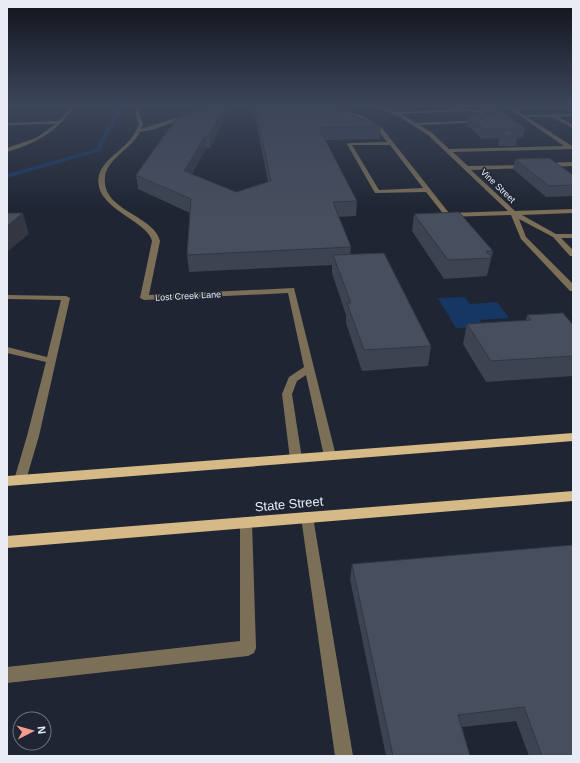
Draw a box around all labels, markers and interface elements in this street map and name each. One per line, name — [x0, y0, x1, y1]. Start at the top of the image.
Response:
street label: Vine Street — [479, 167, 518, 205]
street label: Lost Creek Lane — [155, 289, 221, 303]
street label: State Street — [254, 494, 324, 514]
north arrow — [12, 711, 52, 751]
text: N — [36, 725, 48, 735]

